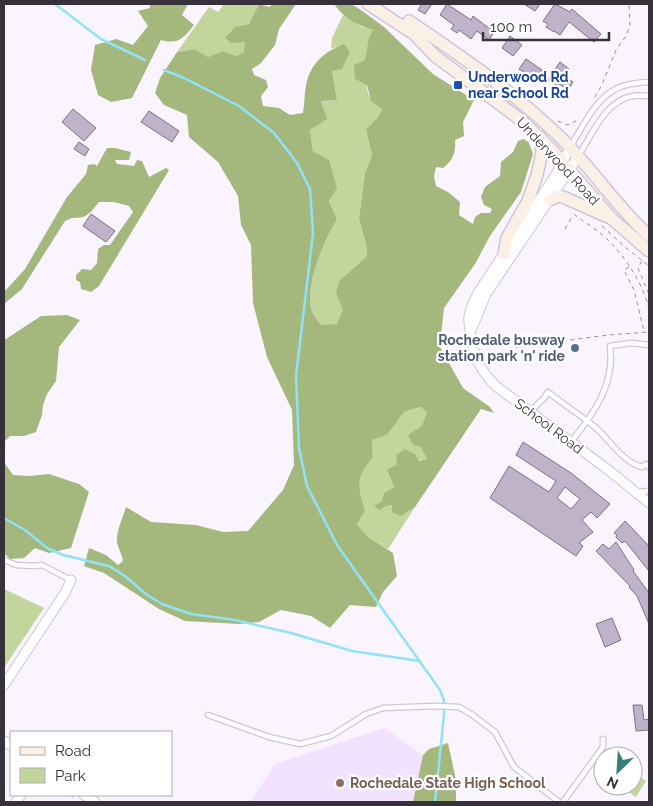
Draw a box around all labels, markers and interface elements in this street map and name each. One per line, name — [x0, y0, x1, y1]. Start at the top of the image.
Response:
scale bar — [483, 10, 609, 42]
text: 100 m — [490, 18, 532, 36]
place label: Underwood Rd near School Rd — [468, 69, 569, 101]
marker: Underwood Rd near School Rd — [452, 79, 464, 91]
street label: Underwood Road — [513, 114, 603, 208]
place label: Rochedale busway station park 'n' ride — [438, 332, 566, 364]
marker: Rochedale busway station park 'n' ride — [569, 342, 581, 354]
street label: School Road — [512, 395, 586, 457]
legend — [10, 731, 172, 796]
text: Road — [55, 742, 91, 760]
north arrow — [593, 746, 643, 796]
text: Park — [55, 767, 86, 785]
text: N — [604, 773, 621, 792]
place label: Rochedale State High School — [350, 775, 546, 791]
marker: Rochedale State High School — [334, 777, 346, 789]

